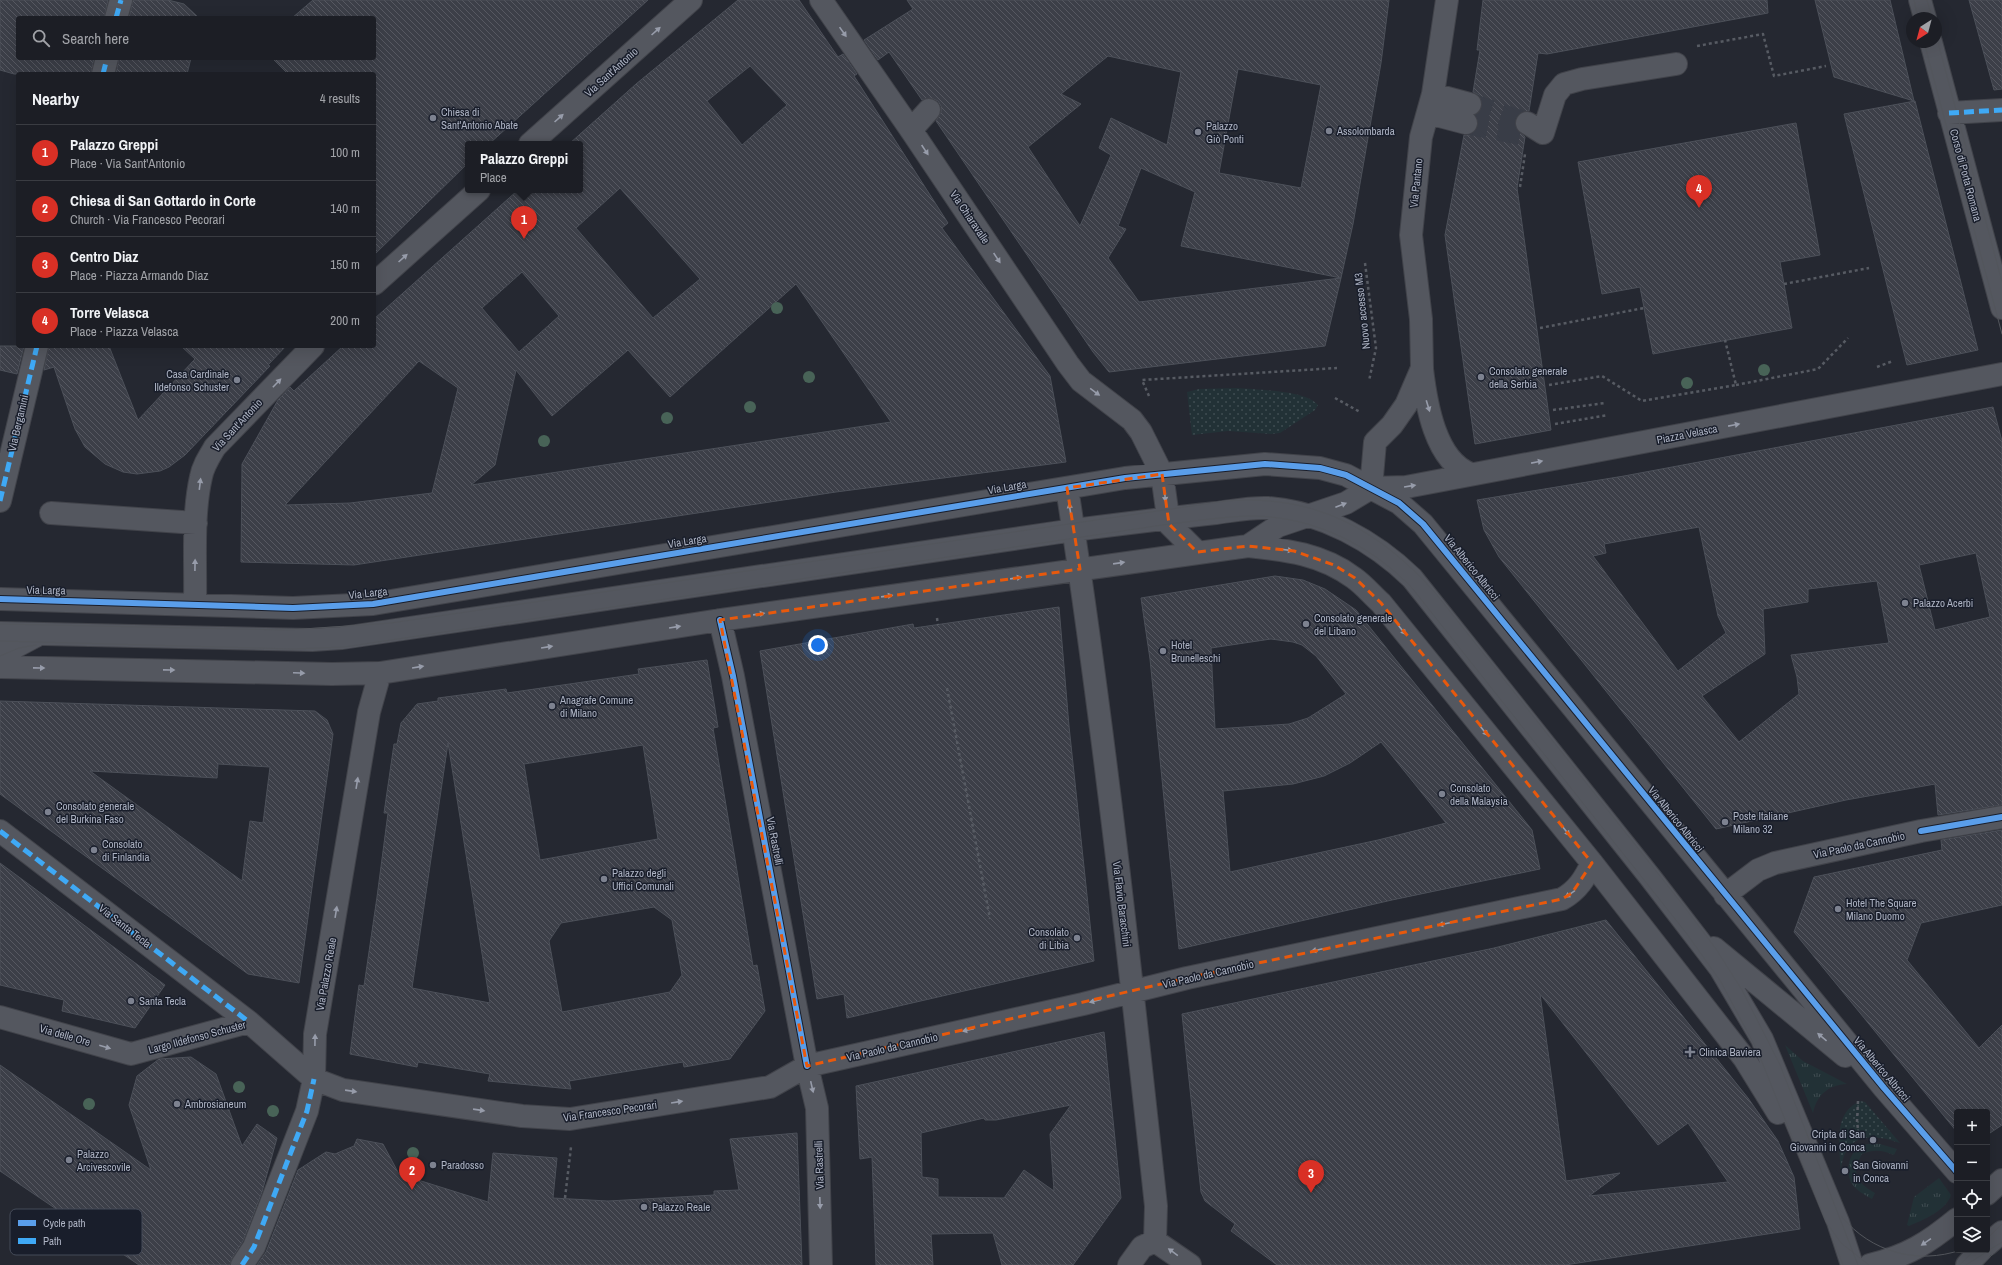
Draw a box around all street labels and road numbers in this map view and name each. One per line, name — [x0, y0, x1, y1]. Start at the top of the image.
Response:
street label: Via Sant'Antonio — [581, 44, 641, 100]
street label: Corso di Porta Romana — [1947, 127, 1985, 223]
street label: Via Pantano — [1406, 158, 1426, 208]
street label: Via Chiaravalle — [947, 188, 993, 246]
street label: Nuovo accesso M3 — [1351, 272, 1373, 350]
street label: Via Bergamini — [5, 393, 31, 453]
street label: Via Sant'Antonio — [209, 396, 265, 454]
street label: Piazza Velasca — [1655, 421, 1719, 447]
street label: Via Larga — [987, 477, 1027, 497]
street label: Via Larga — [667, 531, 707, 551]
street label: Via Alberico Albricci — [1441, 531, 1503, 603]
street label: Via Larga — [26, 583, 66, 597]
street label: Via Larga — [348, 584, 388, 602]
street label: Via Alberico Albricci — [1645, 783, 1707, 855]
street label: Via Rastrelli — [763, 816, 787, 866]
street label: Via Paolo da Cannobio — [1812, 828, 1906, 862]
street label: Via Flavio Baracchini — [1110, 860, 1134, 948]
street label: Via Santa Tecla — [96, 901, 154, 951]
street label: Via Palazzo Reale — [313, 936, 339, 1012]
street label: Via Paolo da Cannobio — [1161, 957, 1255, 991]
street label: Largo Ildefonso Schuster — [147, 1017, 247, 1057]
street label: Via delle Ore — [38, 1021, 92, 1049]
street label: Via Paolo da Cannobio — [845, 1030, 939, 1064]
street label: Via Alberico Albricci — [1851, 1034, 1913, 1104]
street label: Via Francesco Pecorari — [562, 1097, 658, 1125]
street label: Via Rastrelli — [811, 1140, 827, 1190]

